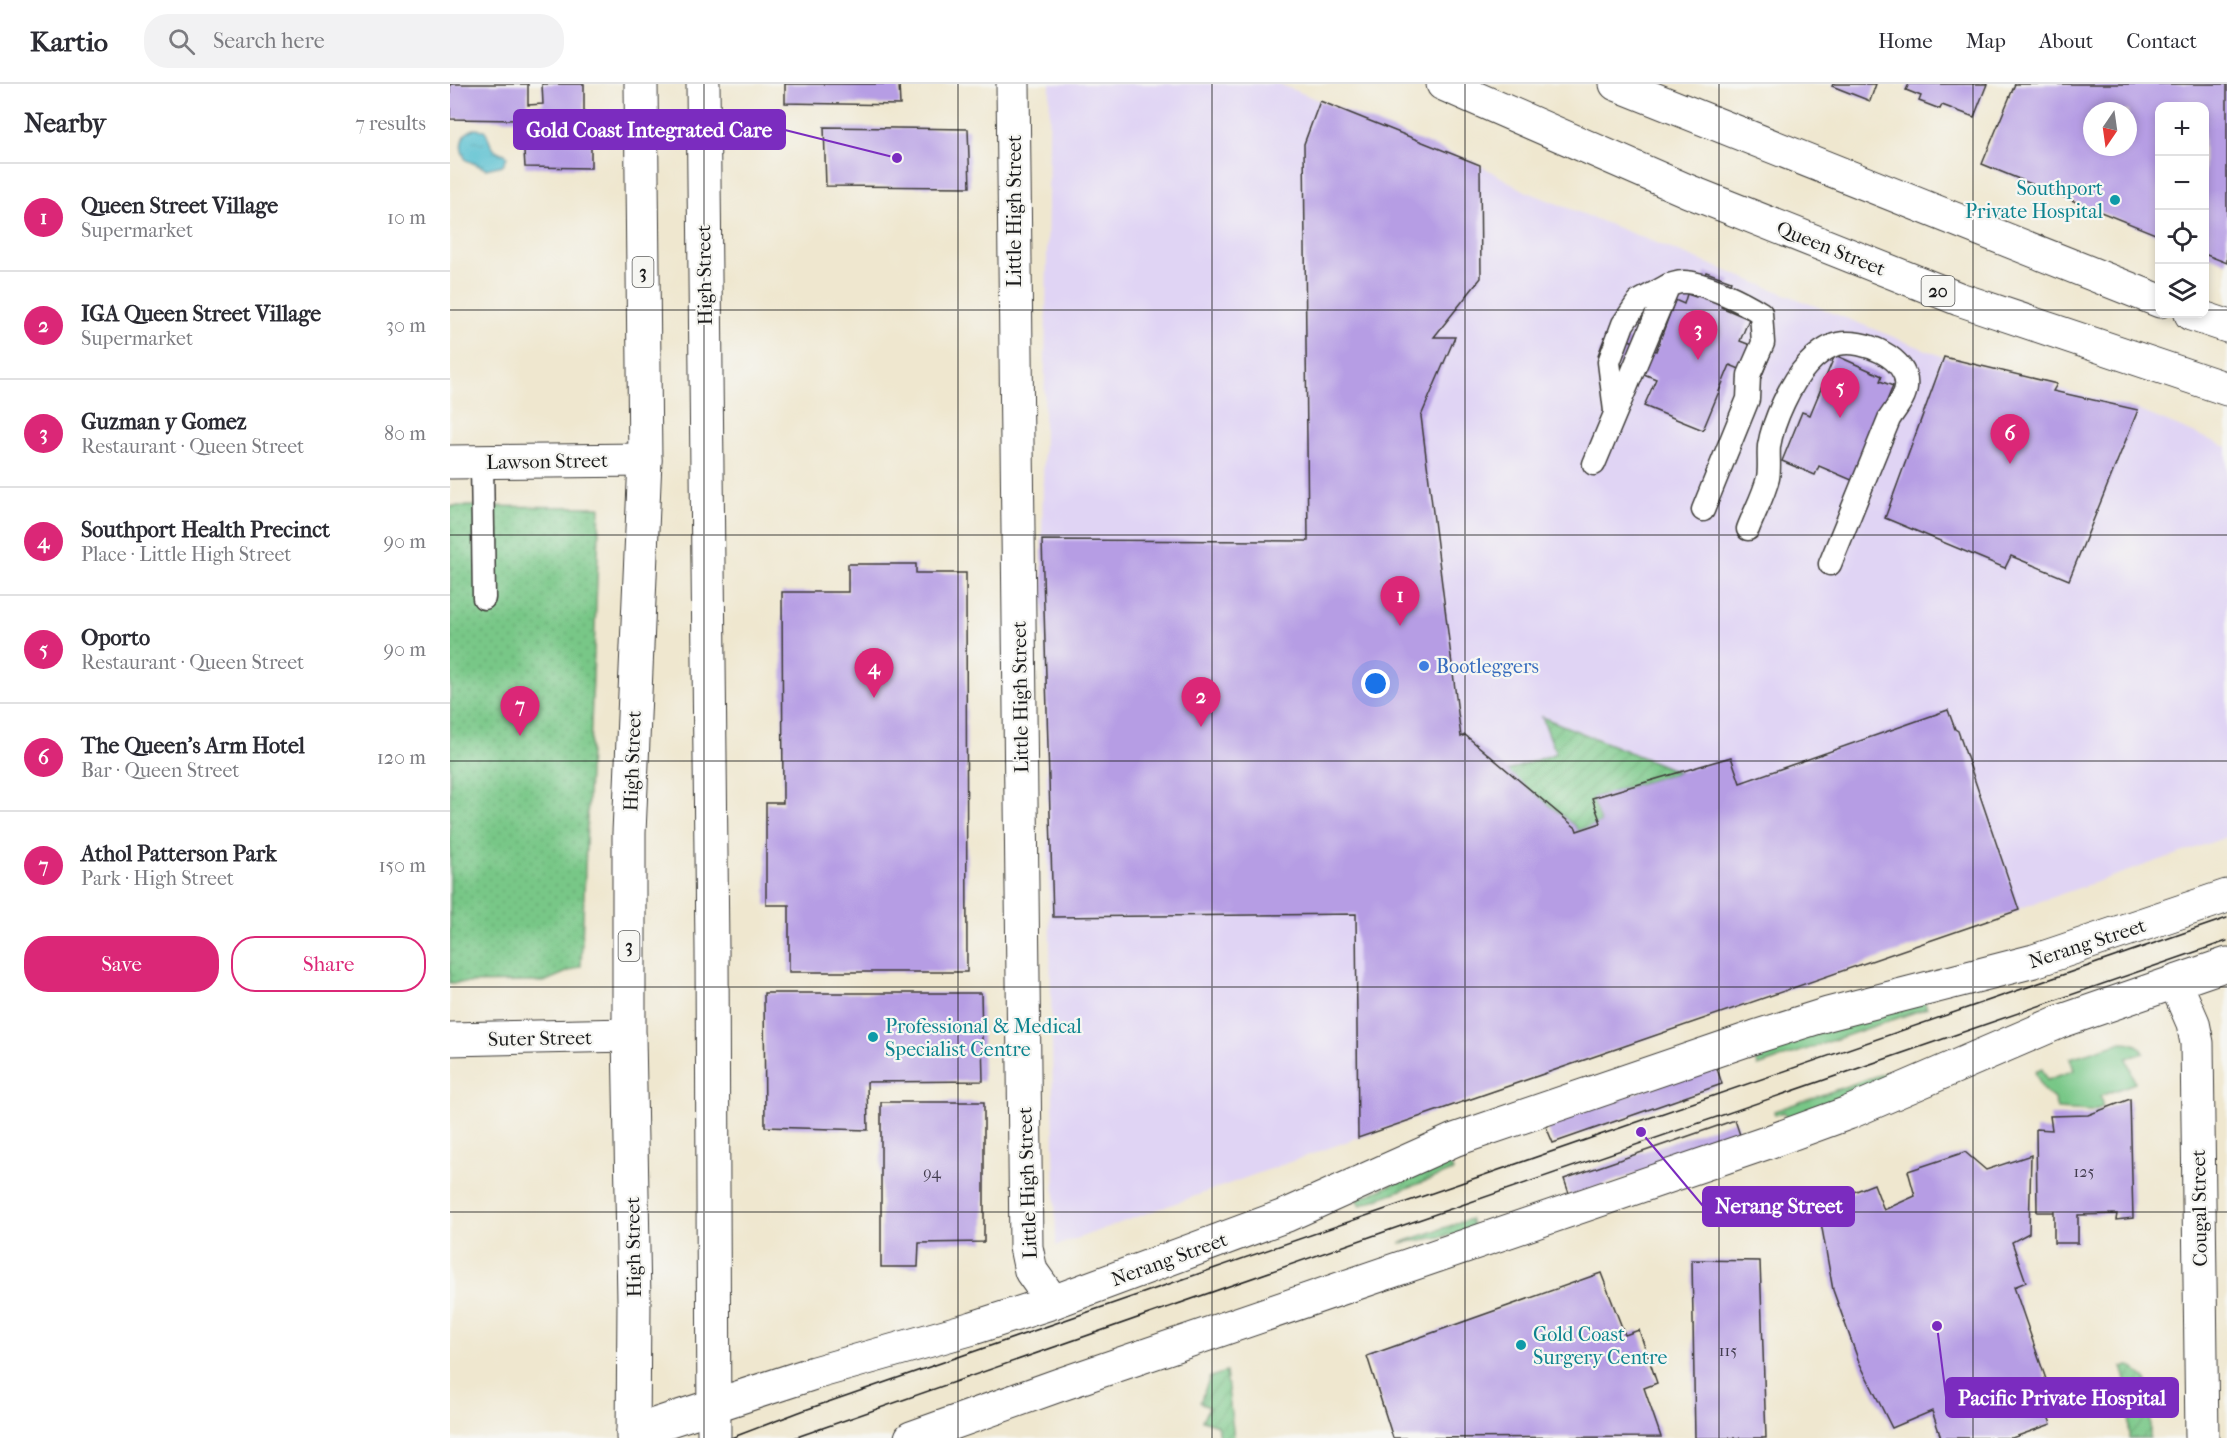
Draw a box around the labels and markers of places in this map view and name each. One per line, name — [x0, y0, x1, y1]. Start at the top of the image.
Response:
callout: Gold Coast Integrated Care — [514, 110, 785, 149]
place label: Southport Private Hospital — [1965, 177, 2103, 223]
marker: Southport Private Hospital — [2108, 193, 2122, 207]
pin: 3 — [1678, 310, 1718, 360]
pin: 5 — [1820, 368, 1860, 418]
pin: 6 — [1990, 414, 2030, 464]
pin: 1 — [1380, 576, 1420, 626]
pin: 4 — [854, 648, 894, 698]
place label: Bootleggers — [1436, 655, 1539, 678]
marker: Bootleggers — [1417, 659, 1431, 673]
pin: 2 — [1182, 678, 1221, 727]
pin: 7 — [500, 686, 540, 736]
place label: Professional & Medical Specialist Centre — [885, 1015, 1082, 1061]
marker: Professional & Medical Specialist Centre — [866, 1030, 880, 1044]
callout: Nerang Street — [1703, 1187, 1854, 1226]
place label: Gold Coast Surgery Centre — [1533, 1323, 1667, 1369]
marker: Gold Coast Surgery Centre — [1514, 1338, 1528, 1352]
callout: Pacific Private Hospital — [1946, 1378, 2178, 1417]

